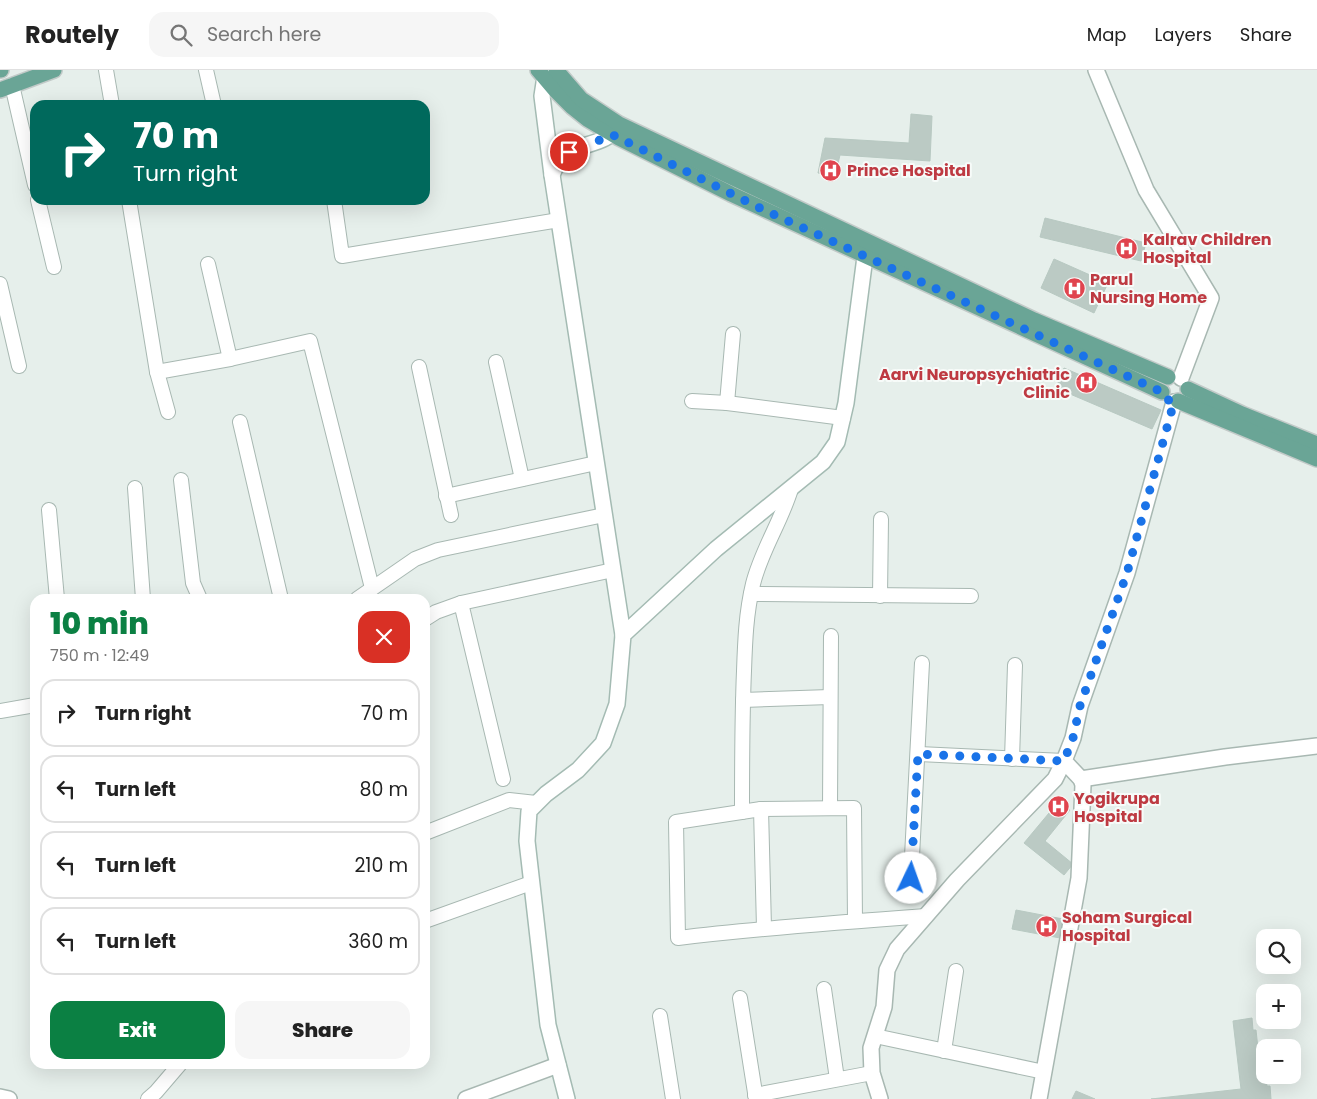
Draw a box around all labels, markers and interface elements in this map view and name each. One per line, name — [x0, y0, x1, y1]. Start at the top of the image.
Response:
search box — [149, 12, 499, 57]
text: Routely — [25, 18, 119, 51]
icon: search — [167, 21, 195, 49]
text: Search here — [207, 21, 321, 48]
text: Map — [1087, 22, 1127, 47]
text: Layers — [1155, 22, 1212, 47]
text: Share — [1240, 22, 1292, 47]
text: 70 m — [133, 111, 219, 160]
icon: right — [50, 120, 115, 185]
pin — [548, 131, 590, 173]
icon: arrive — [555, 138, 583, 166]
text: Turn right — [133, 158, 238, 189]
hospital icon: Prince Hospital — [819, 158, 843, 182]
place label: Prince Hospital — [847, 159, 971, 182]
place label: Kalrav Children Hospital — [1143, 228, 1272, 269]
hospital icon: Kalrav Children Hospital — [1115, 236, 1139, 260]
place label: Parul Nursing Home — [1090, 268, 1207, 309]
hospital icon: Parul Nursing Home — [1062, 276, 1086, 300]
place label: Aarvi Neuropsychiatric Clinic — [879, 363, 1070, 404]
hospital icon: Aarvi Neuropsychiatric Clinic — [1074, 371, 1098, 395]
text: 10 min — [50, 602, 149, 645]
button: close — [358, 611, 410, 663]
text: 750 m · 12:49 — [50, 644, 149, 667]
icon: right — [52, 699, 80, 727]
text: Turn right — [95, 700, 191, 727]
text: 70 m — [361, 700, 408, 727]
icon: left — [52, 775, 80, 803]
text: Turn left — [95, 776, 176, 803]
text: 80 m — [359, 776, 408, 803]
place label: Yogikrupa Hospital — [1074, 787, 1160, 828]
hospital icon: Yogikrupa Hospital — [1046, 795, 1070, 819]
icon: left — [52, 851, 80, 879]
position arrow — [884, 851, 936, 903]
text: Turn left — [95, 852, 176, 879]
text: 210 m — [354, 852, 408, 879]
place label: Soham Surgical Hospital — [1062, 906, 1192, 947]
hospital icon: Soham Surgical Hospital — [1034, 914, 1058, 938]
icon: left — [52, 927, 80, 955]
text: Turn left — [95, 928, 176, 955]
text: 360 m — [348, 928, 408, 955]
map controls — [1256, 929, 1301, 1084]
button: search — [1256, 929, 1301, 974]
button: + — [1256, 984, 1301, 1029]
button: Exit — [50, 1001, 225, 1059]
button: Share — [235, 1001, 410, 1059]
button: − — [1256, 1039, 1301, 1084]

